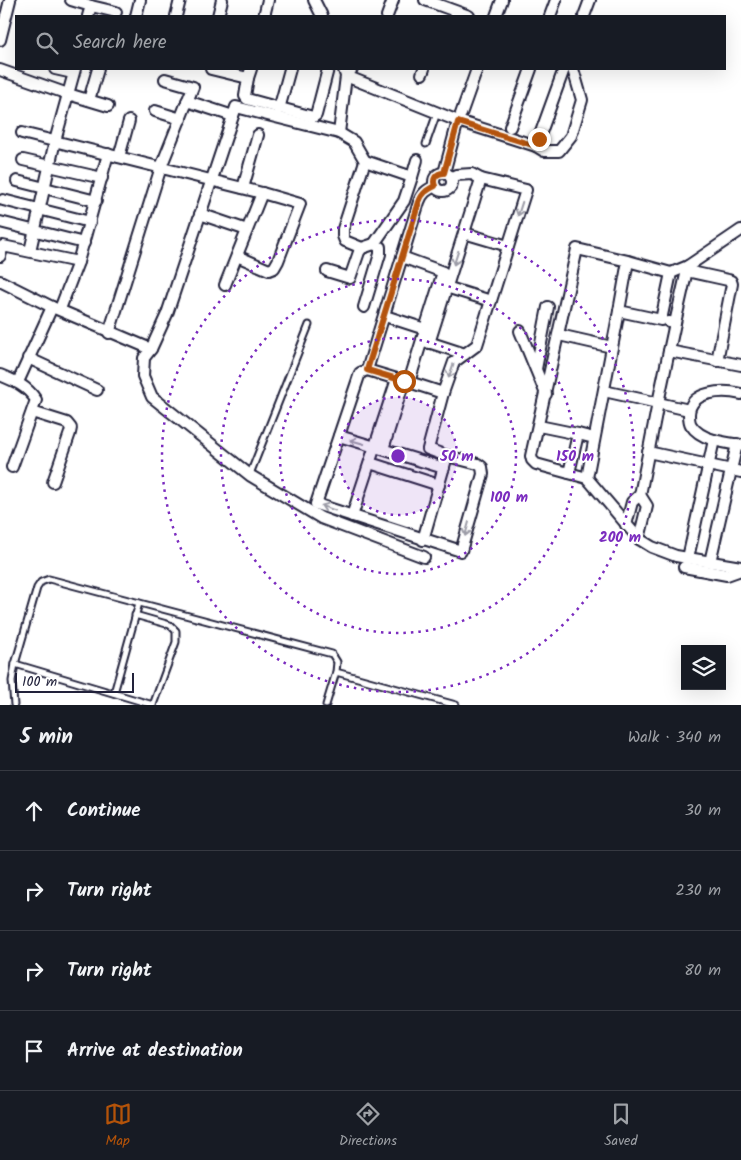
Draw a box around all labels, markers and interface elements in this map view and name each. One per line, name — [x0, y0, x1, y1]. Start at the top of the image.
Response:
search box — [15, 15, 726, 70]
text: Search here — [73, 28, 167, 58]
icon: search — [33, 29, 61, 57]
route end — [528, 128, 551, 151]
one-way arrow — [515, 201, 524, 216]
one-way arrow — [451, 250, 460, 266]
one-way arrow — [446, 362, 455, 378]
route start — [393, 370, 416, 393]
one-way arrow — [349, 436, 365, 446]
text: 50 m — [439, 445, 474, 469]
text: 150 m — [556, 445, 594, 469]
centre of rings — [389, 447, 407, 465]
text: 100 m — [490, 486, 528, 510]
one-way arrow — [321, 503, 337, 513]
one-way arrow — [462, 521, 472, 537]
text: 200 m — [599, 526, 641, 550]
map controls — [681, 645, 726, 690]
button: layers — [681, 645, 726, 690]
scale bar — [15, 670, 134, 693]
text: 100 m — [22, 671, 57, 693]
text: 5 min — [20, 721, 73, 754]
text: Walk · 340 m — [628, 725, 721, 750]
text: Continue — [67, 796, 140, 826]
icon: ahead — [20, 797, 48, 825]
text: 30 m — [685, 798, 721, 823]
text: Turn right — [67, 876, 152, 906]
icon: right — [20, 877, 48, 905]
text: 230 m — [675, 878, 721, 903]
text: Turn right — [67, 956, 152, 986]
icon: right — [20, 957, 48, 985]
text: 80 m — [684, 958, 721, 983]
text: Arrive at destination — [67, 1036, 243, 1066]
icon: arrive — [20, 1037, 48, 1065]
tab: Map — [104, 1100, 132, 1152]
tab: Directions — [339, 1100, 397, 1152]
tab: Saved — [604, 1100, 637, 1152]

